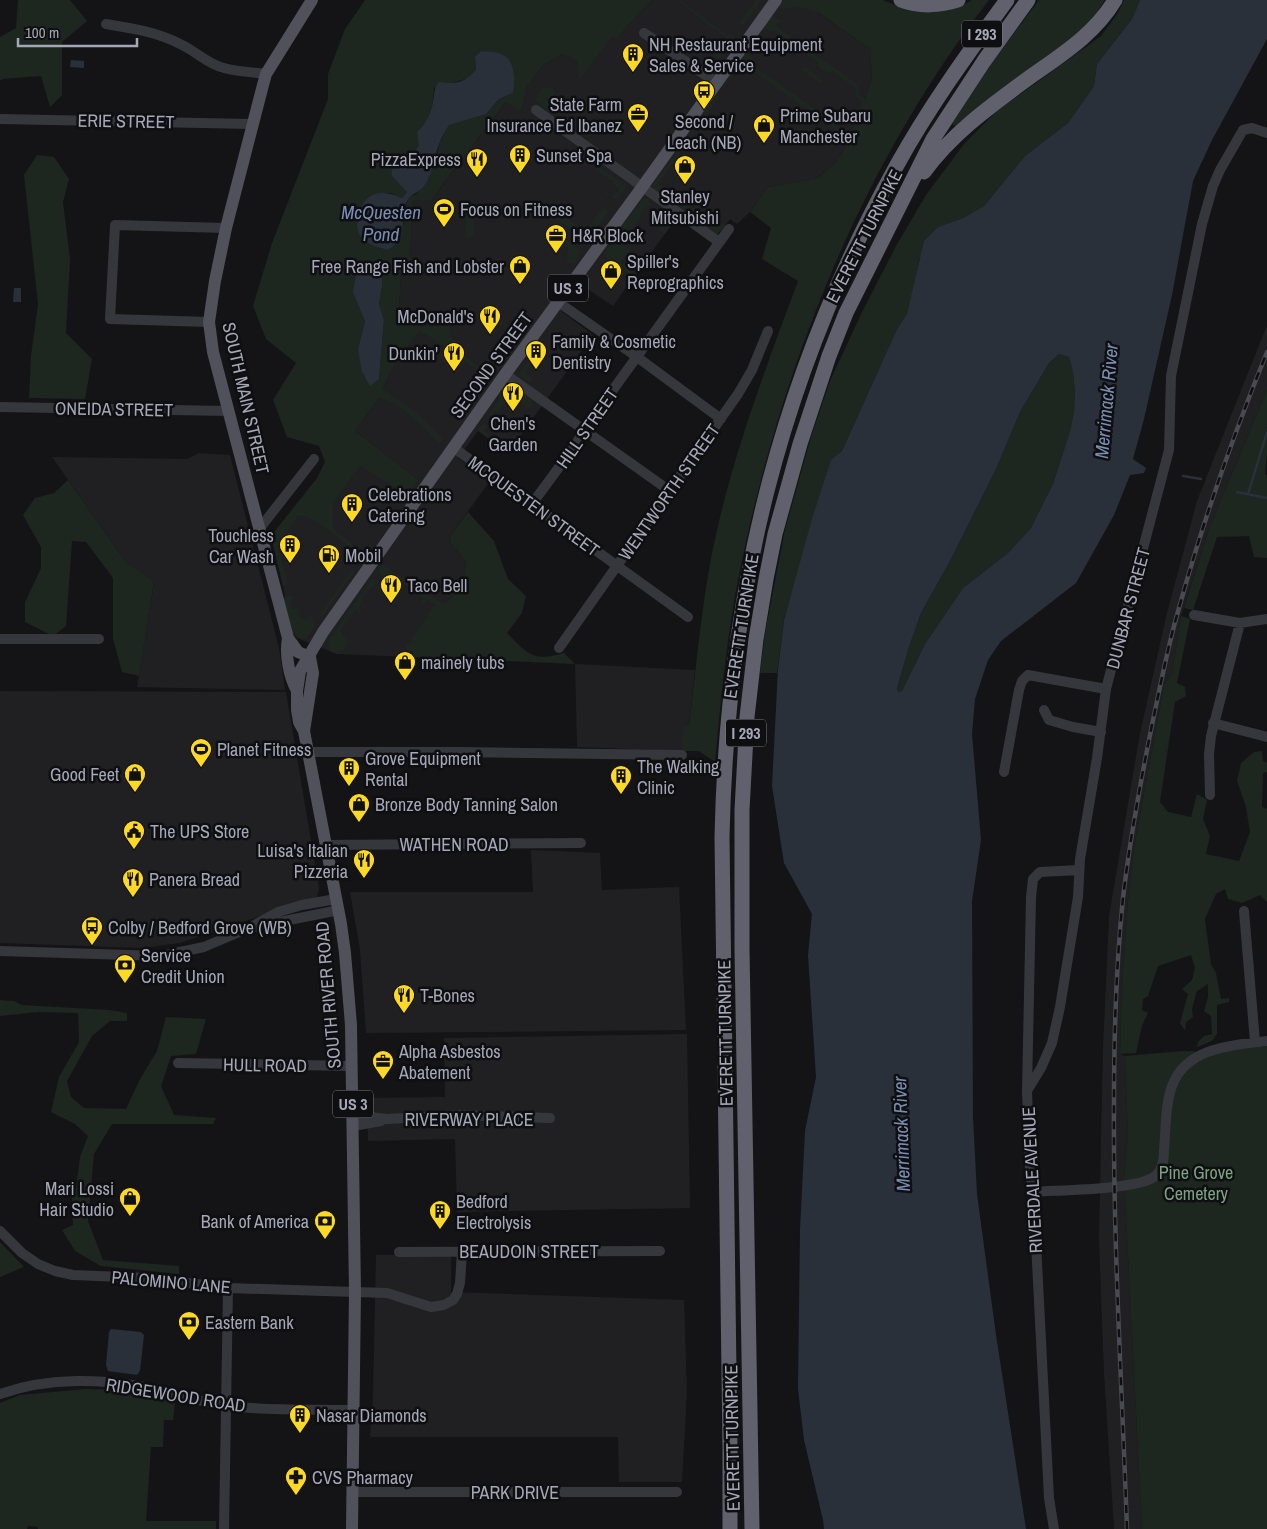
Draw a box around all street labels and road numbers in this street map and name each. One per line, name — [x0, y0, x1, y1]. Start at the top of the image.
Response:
road number: I 293 — [962, 20, 1002, 48]
street label: ERIE STREET — [77, 108, 175, 134]
street label: EVERETT TURNPIKE — [820, 165, 908, 307]
road number: US 3 — [548, 274, 588, 302]
street label: SECOND STREET — [444, 307, 538, 423]
street label: SOUTH MAIN STREET — [216, 320, 276, 476]
street label: HILL STREET — [550, 383, 624, 473]
street label: ONEIDA STREET — [55, 395, 173, 423]
street label: WENTWORTH STREET — [613, 419, 725, 565]
street label: MCQUESTEN STREET — [463, 450, 605, 562]
street label: DUNBAR STREET — [1100, 545, 1156, 671]
street label: EVERETT TURNPIKE — [717, 552, 765, 700]
road number: I 293 — [726, 720, 766, 746]
street label: WATHEN ROAD — [399, 832, 509, 857]
street label: SOUTH RIVER ROAD — [309, 920, 347, 1070]
street label: EVERETT TURNPIKE — [711, 960, 739, 1106]
street label: HULL ROAD — [223, 1052, 307, 1078]
road number: US 3 — [333, 1090, 373, 1118]
street label: RIVERDALE AVENUE — [1016, 1106, 1048, 1254]
street label: RIVERWAY PLACE — [404, 1107, 534, 1132]
street label: BEAUDOIN STREET — [459, 1239, 599, 1264]
street label: PALOMINO LANE — [110, 1264, 232, 1300]
street label: EVERETT TURNPIKE — [718, 1365, 746, 1511]
street label: RIDGEWOOD ROAD — [104, 1372, 248, 1418]
street label: PARK DRIVE — [471, 1480, 559, 1505]

